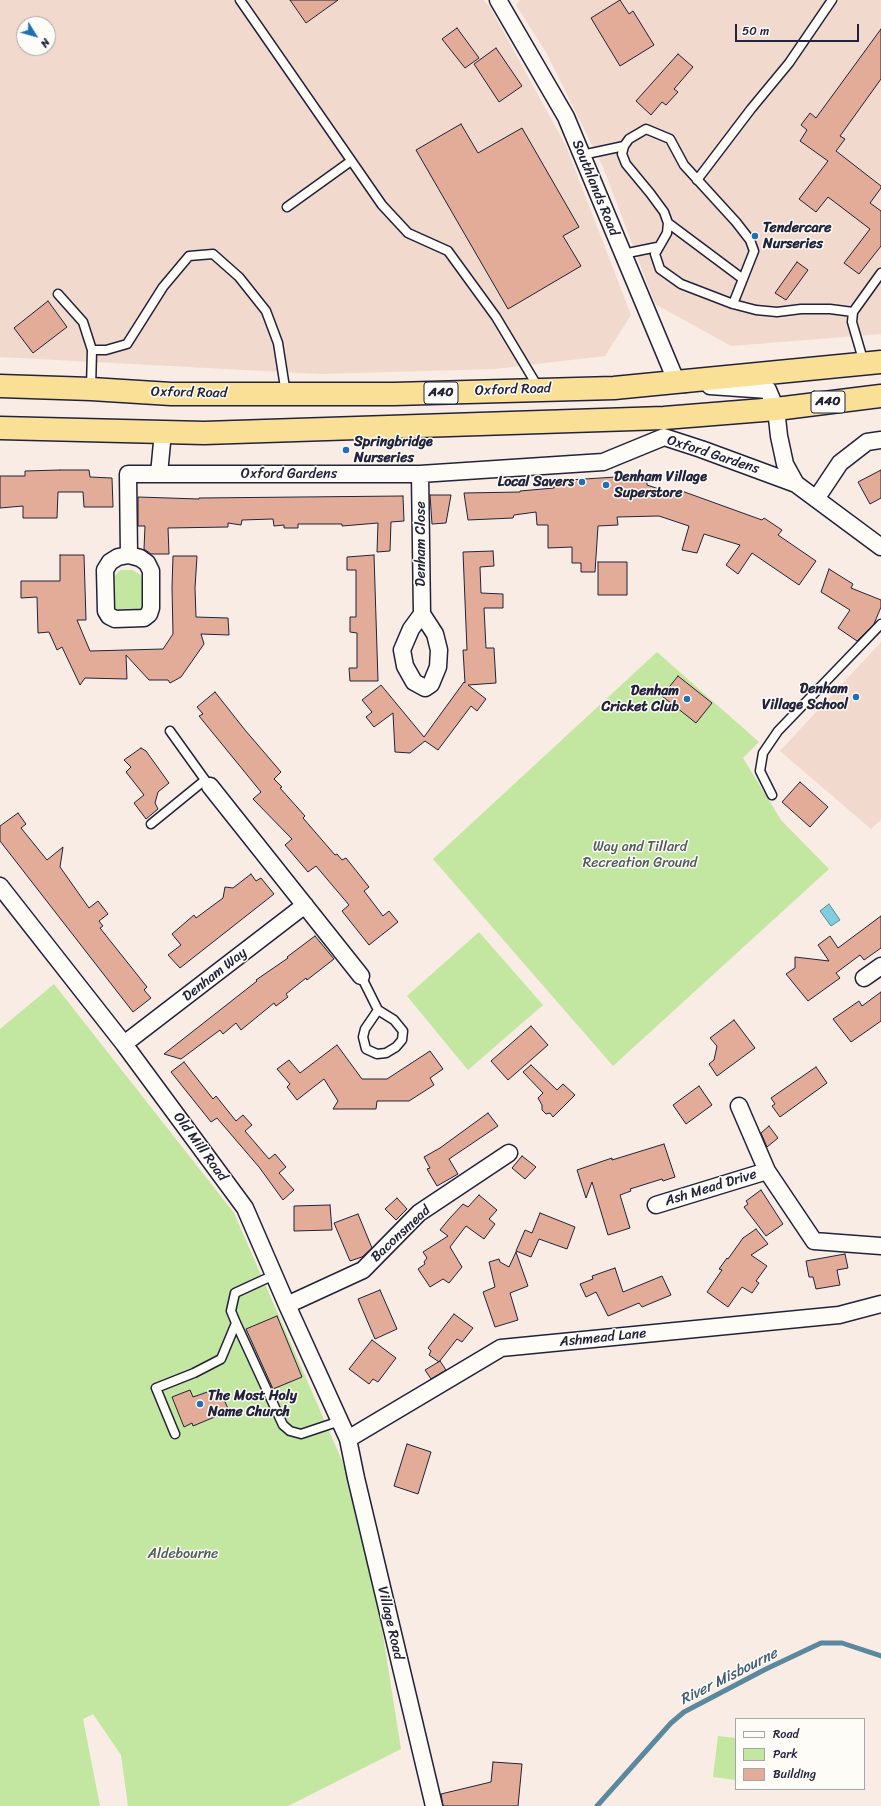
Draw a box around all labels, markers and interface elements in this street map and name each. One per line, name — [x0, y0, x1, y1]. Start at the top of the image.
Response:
north arrow — [16, 16, 56, 56]
scale bar — [737, 16, 861, 42]
text: 50 m — [742, 20, 769, 42]
text: N — [35, 34, 55, 52]
street label: Southlands Road — [568, 137, 622, 239]
place label: Tendercare Nurseries — [763, 220, 832, 252]
marker: Tendercare Nurseries — [750, 231, 760, 241]
street label: Oxford Road — [475, 380, 551, 400]
road number: A40 — [424, 382, 458, 404]
street label: Oxford Road — [151, 384, 227, 402]
road number: A40 — [811, 391, 845, 413]
street label: Oxford Gardens — [665, 432, 761, 478]
place label: Springbridge Nurseries — [354, 434, 433, 466]
marker: Springbridge Nurseries — [341, 445, 351, 455]
street label: Oxford Gardens — [241, 466, 337, 482]
place label: Denham Village Superstore — [614, 469, 707, 502]
place label: Local Savers — [498, 474, 574, 490]
marker: Local Savers — [577, 477, 587, 487]
marker: Denham Village Superstore — [601, 480, 611, 490]
street label: Denham Close — [413, 501, 429, 587]
place label: Denham Village School — [762, 681, 848, 714]
place label: Denham Cricket Club — [602, 683, 679, 716]
marker: Denham Village School — [851, 692, 861, 702]
marker: Denham Cricket Club — [682, 694, 692, 704]
park label: Way and Tillard Recreation Ground — [583, 839, 697, 872]
street label: Denham Way — [180, 945, 250, 1005]
street label: Old Mill Road — [169, 1109, 231, 1185]
street label: Ash Mead Drive — [663, 1166, 759, 1210]
street label: Baconsmead — [368, 1202, 434, 1266]
street label: Ashmead Lane — [559, 1325, 647, 1351]
place label: The Most Holy Name Church — [208, 1388, 297, 1420]
marker: The Most Holy Name Church — [195, 1399, 205, 1409]
park label: Aldebourne — [148, 1546, 218, 1562]
street label: Village Road — [373, 1585, 407, 1661]
water label: River Misbourne — [677, 1645, 781, 1709]
legend — [735, 1718, 865, 1790]
text: Road — [773, 1723, 799, 1745]
text: Park — [773, 1743, 798, 1765]
text: Building — [773, 1763, 816, 1785]

